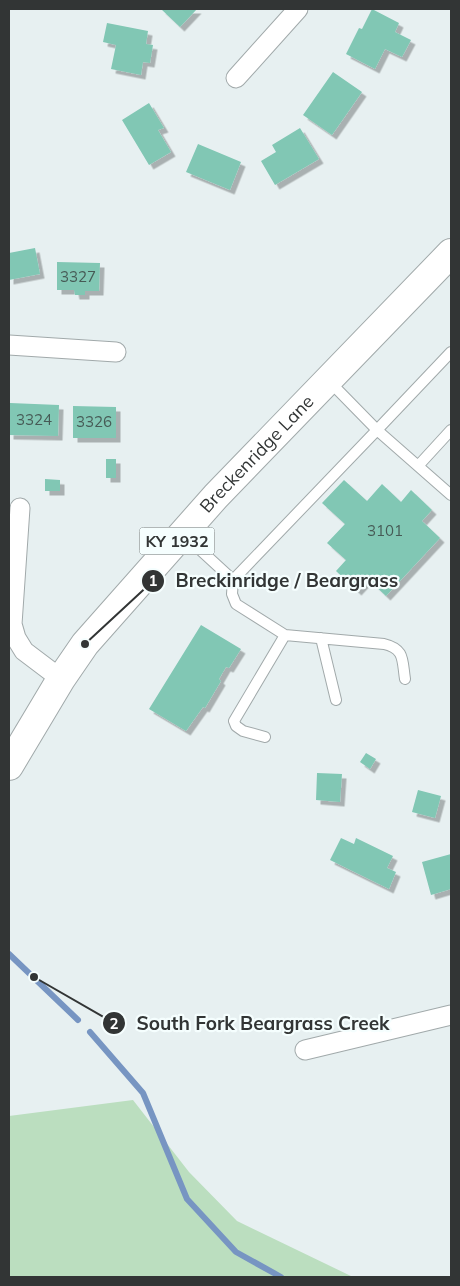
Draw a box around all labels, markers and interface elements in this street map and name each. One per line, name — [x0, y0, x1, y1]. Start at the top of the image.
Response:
house number: 3327 — [60, 267, 96, 286]
street label: Breckenridge Lane — [195, 390, 318, 517]
house number: 3324 — [16, 410, 52, 429]
house number: 3326 — [76, 412, 112, 431]
house number: 3101 — [367, 521, 403, 540]
road number: KY 1932 — [140, 528, 214, 554]
callout: Breckinridge / Beargrass — [141, 564, 408, 598]
text: Breckinridge / Beargrass — [176, 568, 398, 592]
text: 1 — [148, 571, 158, 590]
callout: South Fork Beargrass Creek — [102, 1006, 400, 1040]
text: South Fork Beargrass Creek — [136, 1011, 390, 1035]
text: 2 — [109, 1014, 119, 1033]

